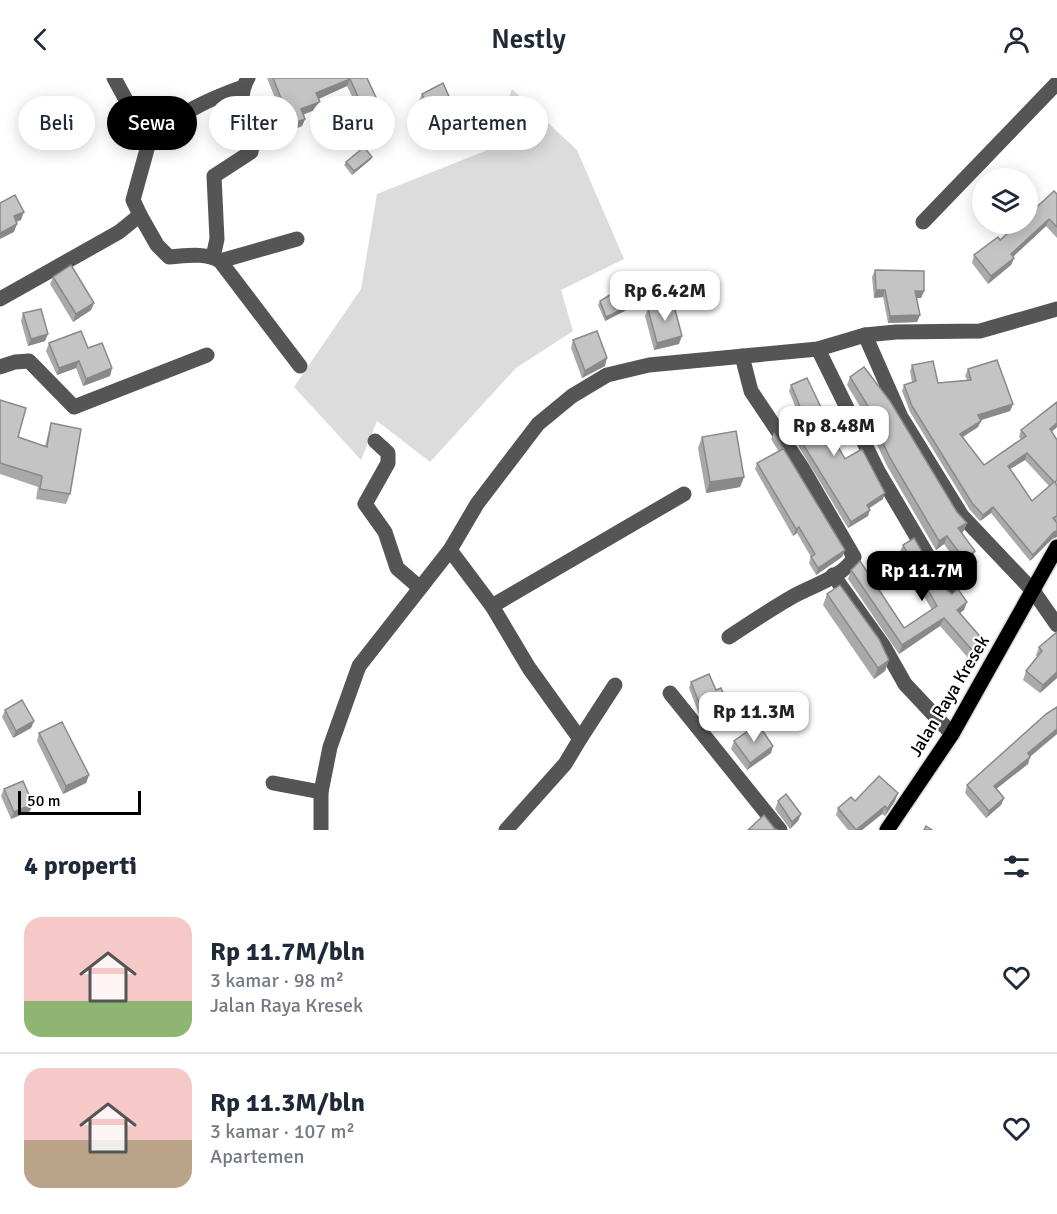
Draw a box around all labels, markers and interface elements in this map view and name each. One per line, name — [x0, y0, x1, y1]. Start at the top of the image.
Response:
icon: back — [24, 23, 57, 56]
text: Nestly — [491, 23, 566, 56]
icon: person — [1000, 23, 1033, 56]
chip: Beli — [18, 96, 95, 150]
chip: Sewa — [107, 96, 197, 150]
chip: Filter — [209, 96, 298, 150]
chip: Baru — [310, 96, 395, 150]
chip: Apartemen — [407, 96, 548, 150]
map controls — [972, 168, 1038, 234]
button: layers — [972, 168, 1038, 234]
pin: Rp 6.42M — [603, 271, 727, 322]
text: Rp 6.42M — [624, 278, 706, 303]
pin: Rp 8.48M — [772, 406, 896, 457]
text: Rp 8.48M — [793, 413, 875, 438]
pin: Rp 11.7M — [860, 551, 984, 602]
text: Rp 11.7M — [881, 558, 963, 583]
street label: Jalan Raya Kresek — [904, 631, 994, 761]
pin: Rp 11.3M — [692, 692, 816, 743]
text: Rp 11.3M — [713, 699, 795, 724]
scale bar — [18, 788, 141, 816]
text: 50 m — [27, 791, 61, 811]
text: 4 properti — [24, 850, 137, 882]
icon: filters — [1000, 850, 1033, 883]
text: Rp 11.7M/bln — [210, 936, 365, 968]
icon: home — [72, 941, 144, 1013]
icon: heart — [1000, 961, 1033, 994]
text: 3 kamar · 98 m² — [210, 968, 344, 993]
text: Jalan Raya Kresek — [210, 993, 363, 1018]
text: Rp 11.3M/bln — [210, 1087, 365, 1119]
icon: home — [72, 1092, 144, 1164]
icon: heart — [1000, 1112, 1033, 1145]
text: 3 kamar · 107 m² — [210, 1119, 355, 1144]
text: Apartemen — [210, 1144, 304, 1169]

